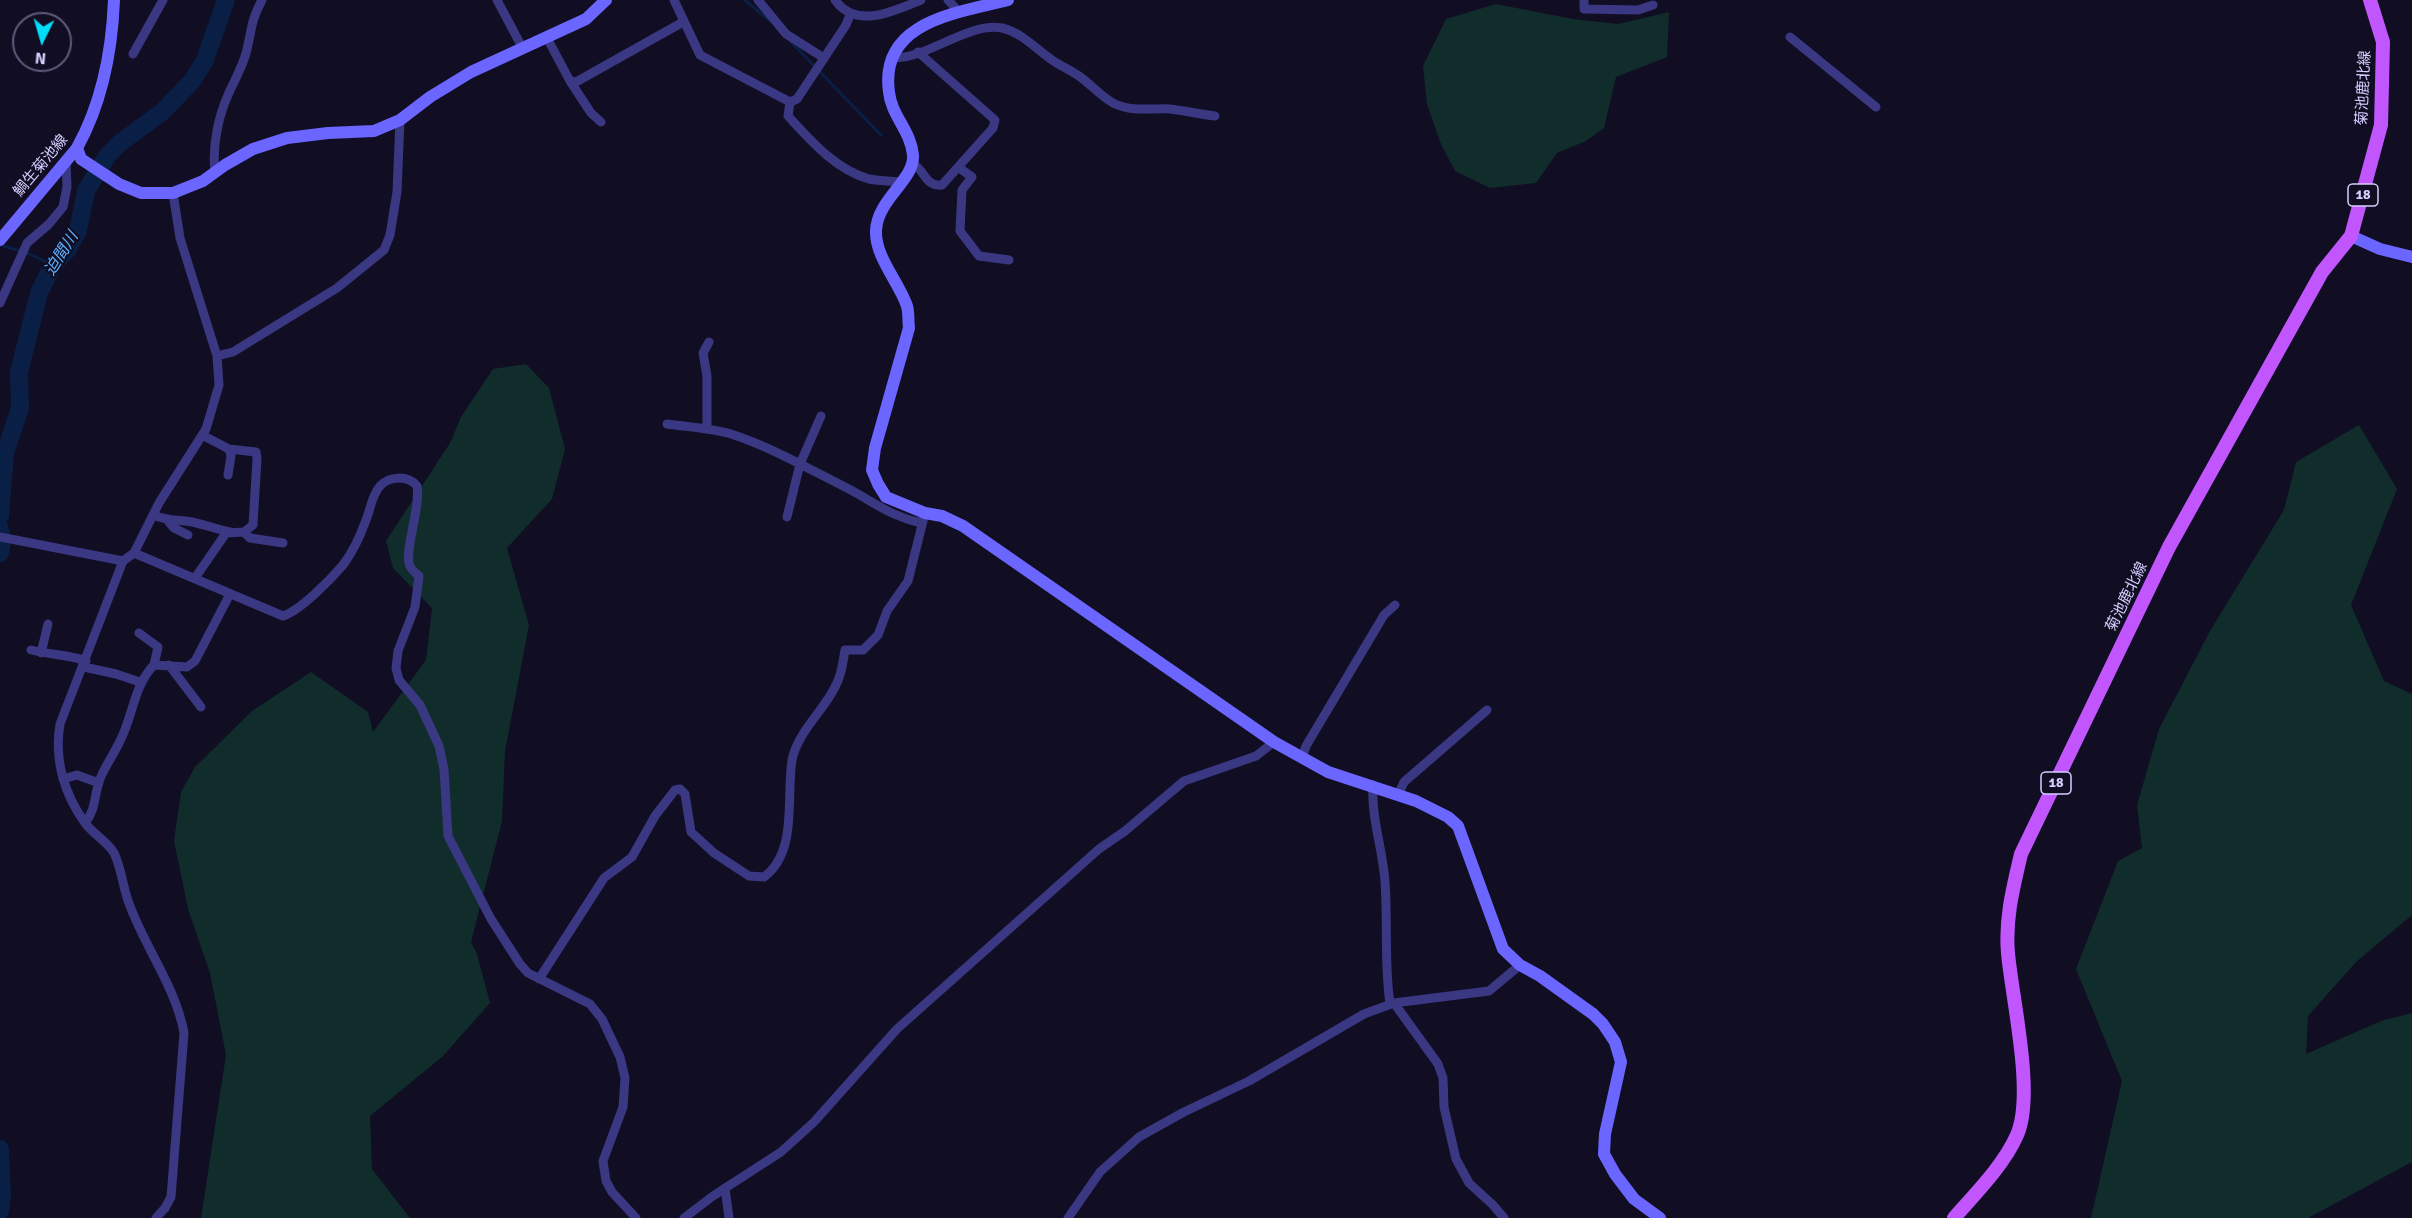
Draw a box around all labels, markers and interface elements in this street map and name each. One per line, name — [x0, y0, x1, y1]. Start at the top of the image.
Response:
north arrow — [12, 12, 72, 72]
text: N — [34, 47, 47, 68]
street label: 菊池鹿北線 — [2353, 50, 2375, 126]
street label: 鯛生菊池線 — [10, 131, 72, 201]
road number: 18 — [2348, 184, 2378, 206]
water label: 迫間川 — [41, 229, 83, 279]
street label: 菊池鹿北線 — [2102, 559, 2152, 635]
road number: 18 — [2041, 772, 2071, 794]

